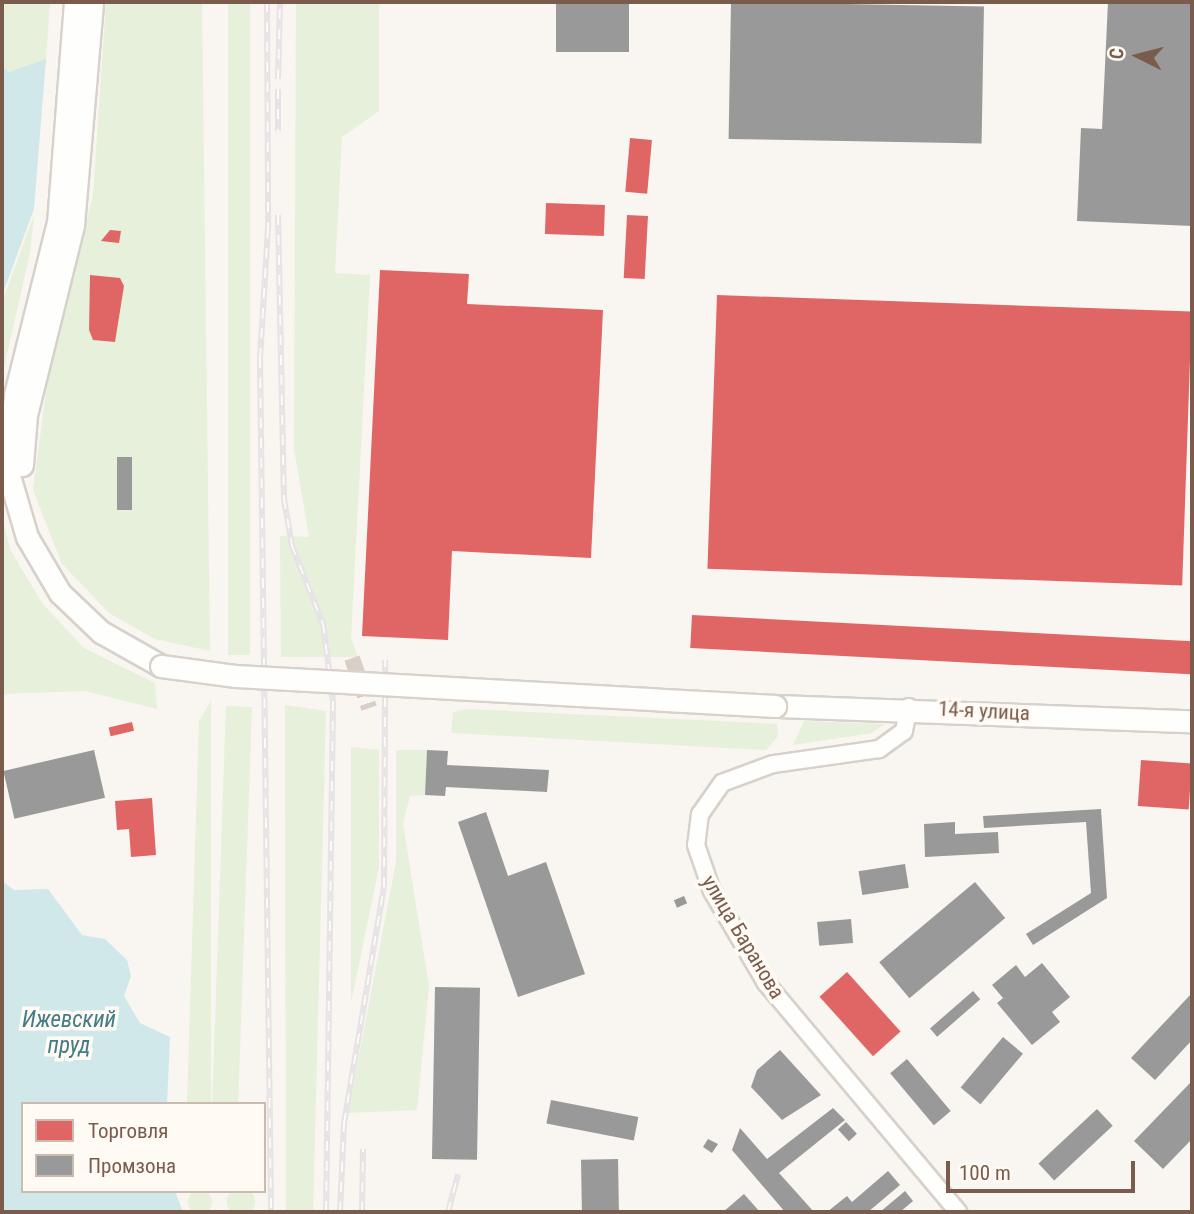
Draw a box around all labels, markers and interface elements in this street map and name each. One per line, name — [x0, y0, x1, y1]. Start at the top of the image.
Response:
north arrow — [1103, 21, 1173, 91]
text: С — [1105, 47, 1129, 60]
street label: 14-я улица — [938, 696, 1030, 726]
street label: улица Баранова — [696, 871, 790, 1003]
water label: Ижевский пруд — [22, 1006, 116, 1060]
legend — [21, 1102, 266, 1193]
text: Торговля — [88, 1119, 168, 1143]
scale bar — [949, 1148, 1138, 1192]
text: Промзона — [88, 1154, 176, 1178]
text: 100 m — [959, 1161, 1011, 1185]

